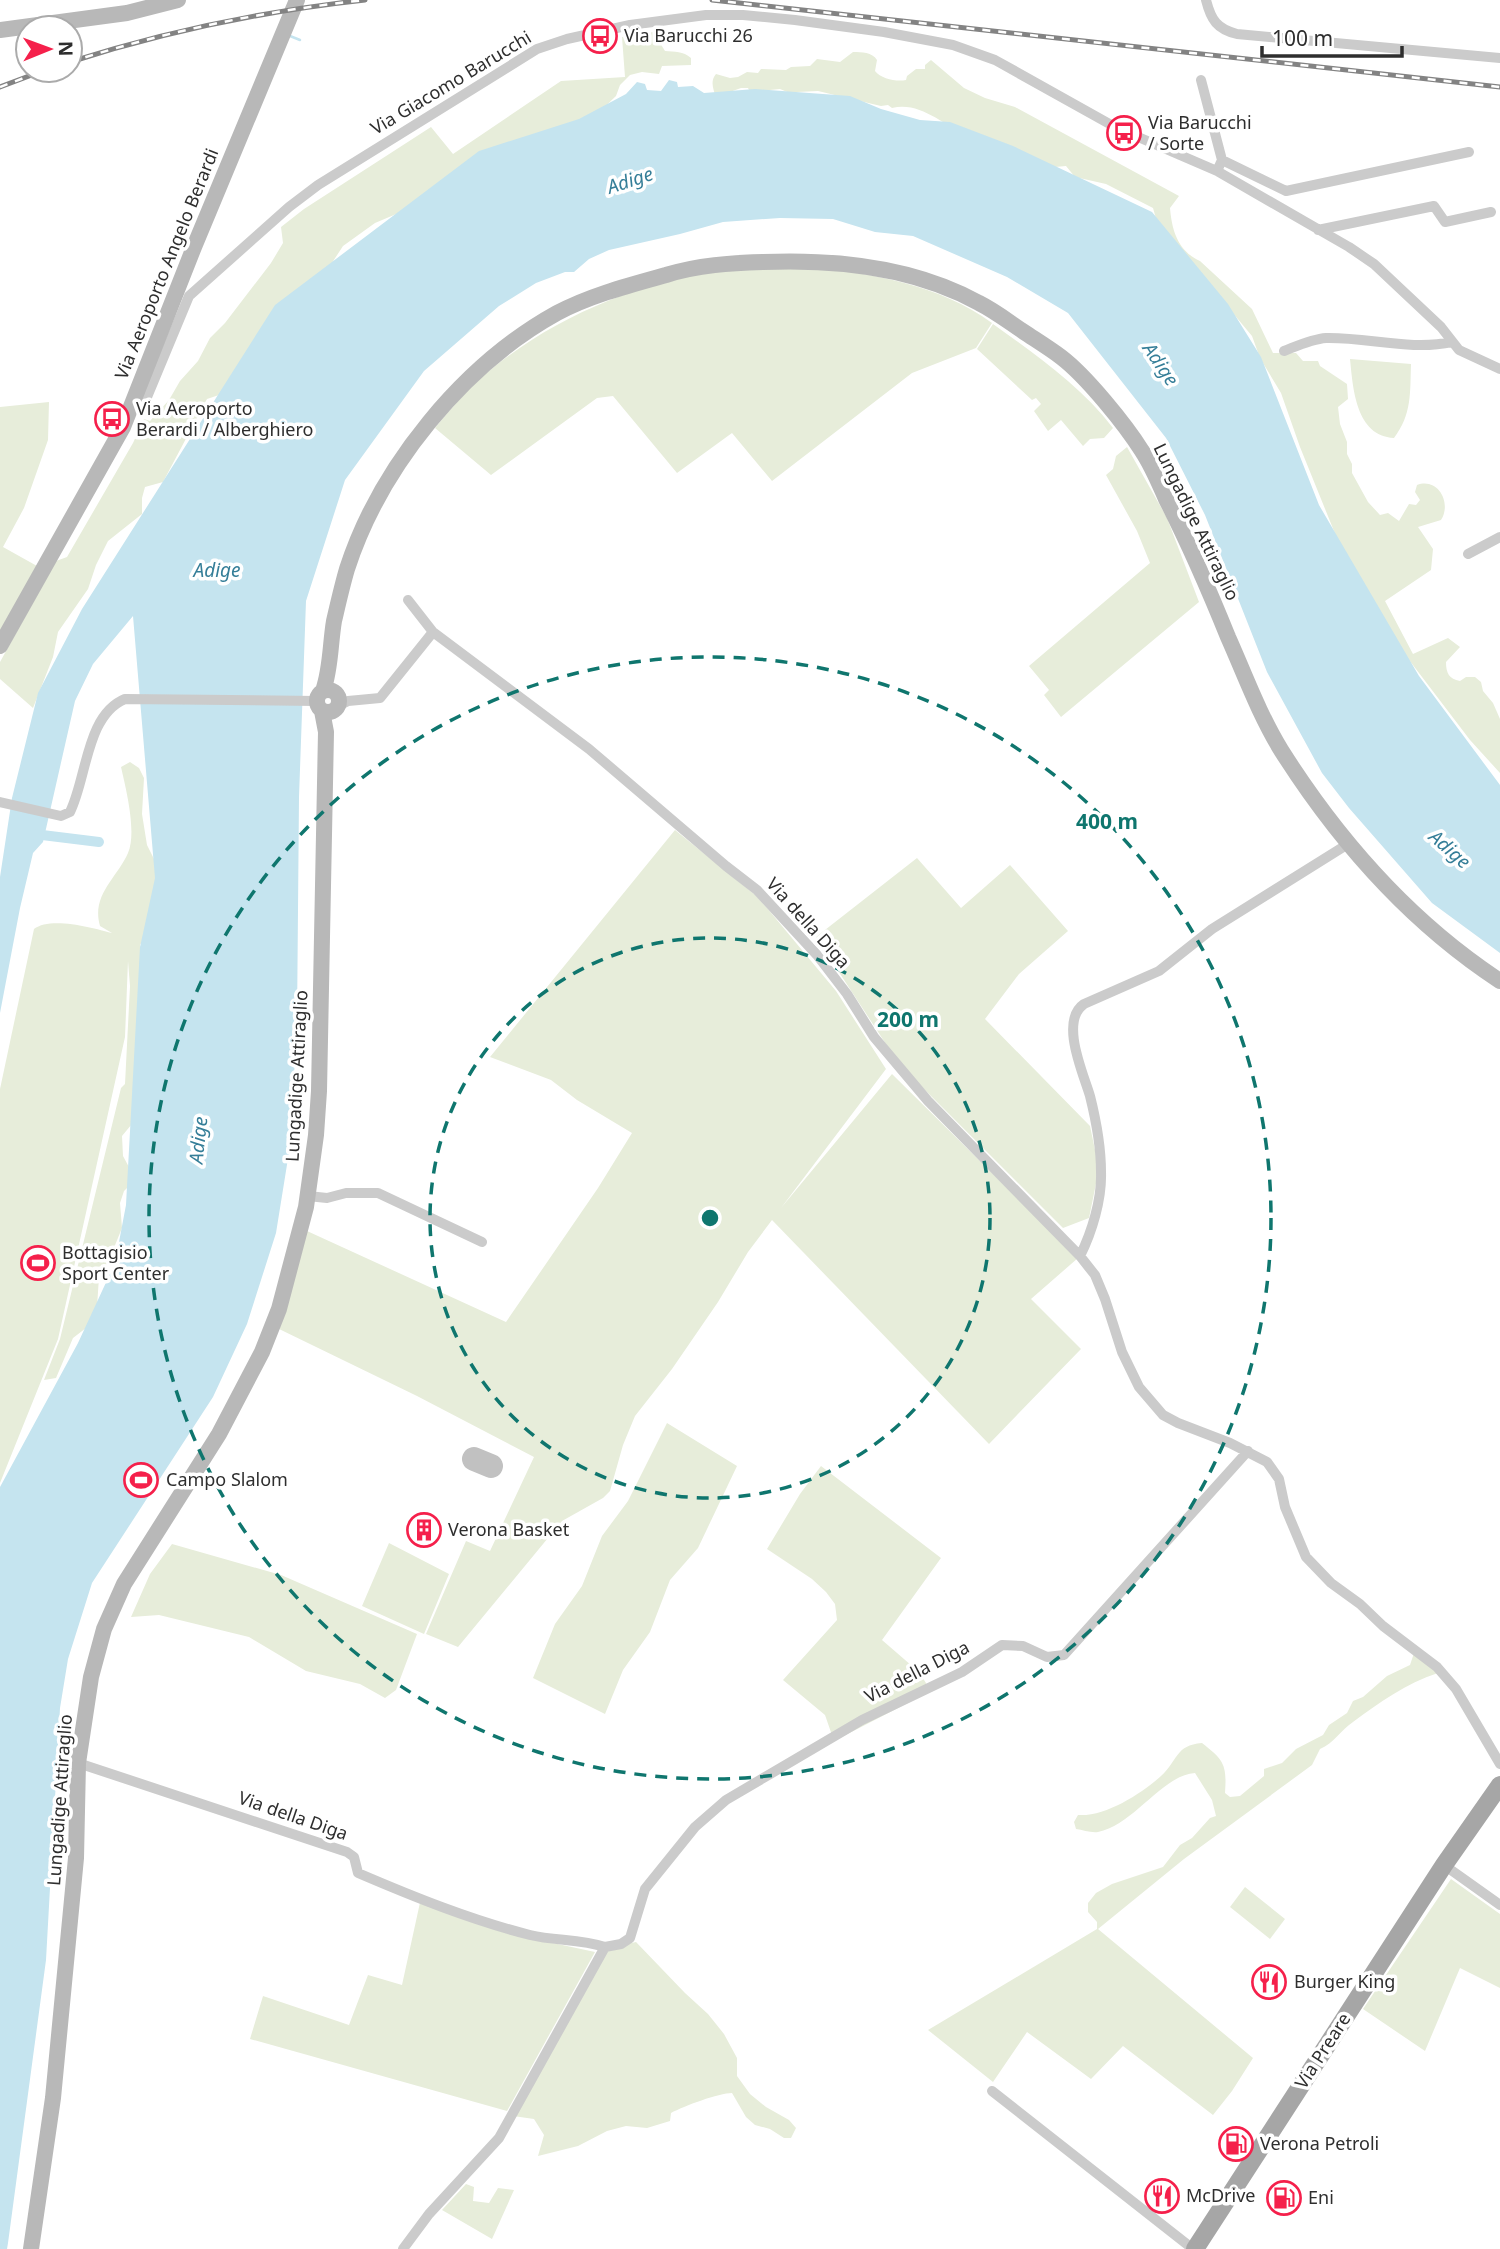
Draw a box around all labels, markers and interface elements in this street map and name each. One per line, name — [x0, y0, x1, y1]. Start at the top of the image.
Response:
north arrow — [14, 14, 84, 84]
scale bar — [1262, 14, 1402, 58]
bus stop icon: Via Barucchi 26 — [581, 17, 619, 55]
place label: Via Barucchi 26 — [624, 23, 753, 47]
text: 100 m — [1272, 24, 1333, 52]
street label: Via Giacomo Barucchi — [366, 25, 535, 140]
text: N — [53, 41, 79, 57]
place label: Via Barucchi / Sorte — [1148, 110, 1252, 155]
bus stop icon: Via Barucchi / Sorte — [1105, 114, 1143, 152]
street label: Via Aeroporto Angelo Berardi — [109, 145, 223, 383]
water label: Adige — [602, 160, 656, 200]
water label: Adige — [1136, 336, 1185, 391]
place label: Via Aeroporto Berardi / Alberghiero — [136, 396, 313, 441]
bus stop icon: Via Aeroporto Berardi / Alberghiero — [93, 400, 131, 438]
street label: Lungadige Attiraglio — [1148, 439, 1245, 604]
water label: Adige — [191, 557, 241, 583]
text: 400 m — [1076, 807, 1138, 835]
water label: Adige — [1422, 822, 1476, 874]
street label: Via della Diga — [762, 872, 856, 973]
street label: Lungadige Attiraglio — [280, 989, 312, 1162]
text: 200 m — [877, 1005, 939, 1033]
water label: Adige — [182, 1115, 213, 1167]
centre of rings — [698, 1206, 722, 1230]
place label: Bottagisio Sport Center — [62, 1240, 170, 1285]
sports icon: Bottagisio Sport Center — [19, 1244, 57, 1282]
sports icon: Campo Slalom — [122, 1461, 160, 1499]
place label: Campo Slalom — [166, 1467, 288, 1491]
building icon: Verona Basket — [405, 1511, 443, 1549]
place label: Verona Basket — [448, 1517, 570, 1541]
street label: Via della Diga — [860, 1634, 973, 1708]
street label: Lungadige Attiraglio — [41, 1713, 77, 1887]
street label: Via della Diga — [235, 1785, 351, 1845]
restaurant icon: Burger King — [1250, 1963, 1288, 2001]
place label: Burger King — [1294, 1969, 1395, 1993]
street label: Via Preare — [1289, 2008, 1356, 2093]
fuel station icon: Verona Petroli — [1217, 2125, 1255, 2163]
place label: Verona Petroli — [1260, 2131, 1379, 2155]
restaurant icon: McDrive — [1143, 2177, 1181, 2215]
fuel station icon: Eni — [1265, 2179, 1303, 2217]
place label: McDrive — [1186, 2183, 1255, 2207]
place label: Eni — [1308, 2185, 1334, 2209]

